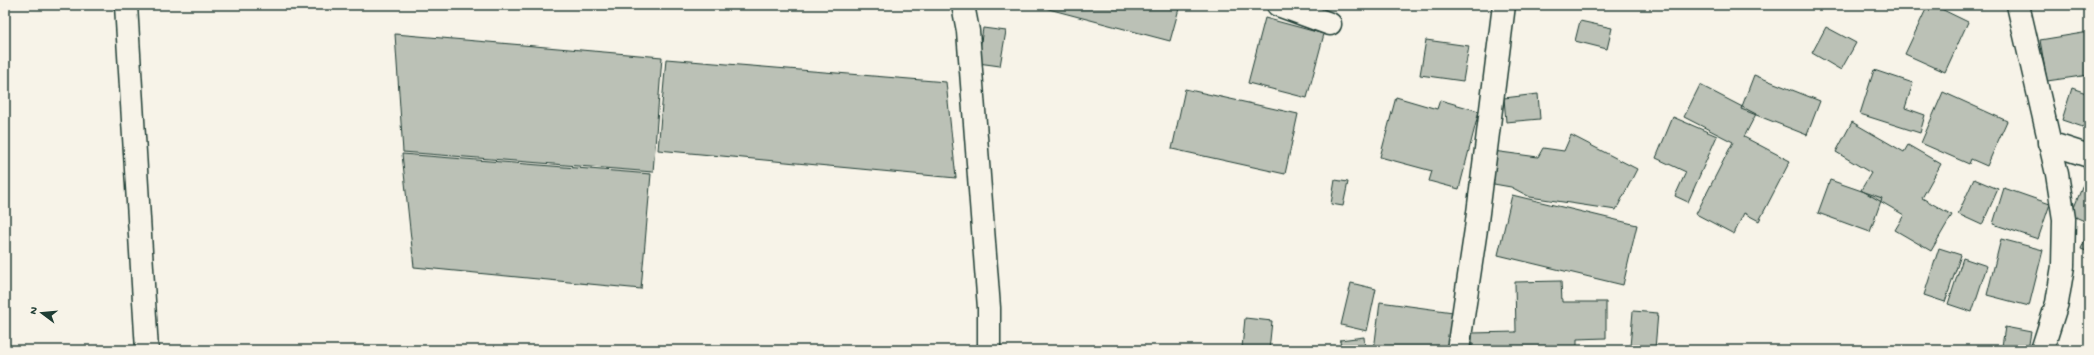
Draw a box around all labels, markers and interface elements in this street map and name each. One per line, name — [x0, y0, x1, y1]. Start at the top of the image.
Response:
north arrow — [22, 293, 62, 333]
text: N — [28, 306, 41, 316]

